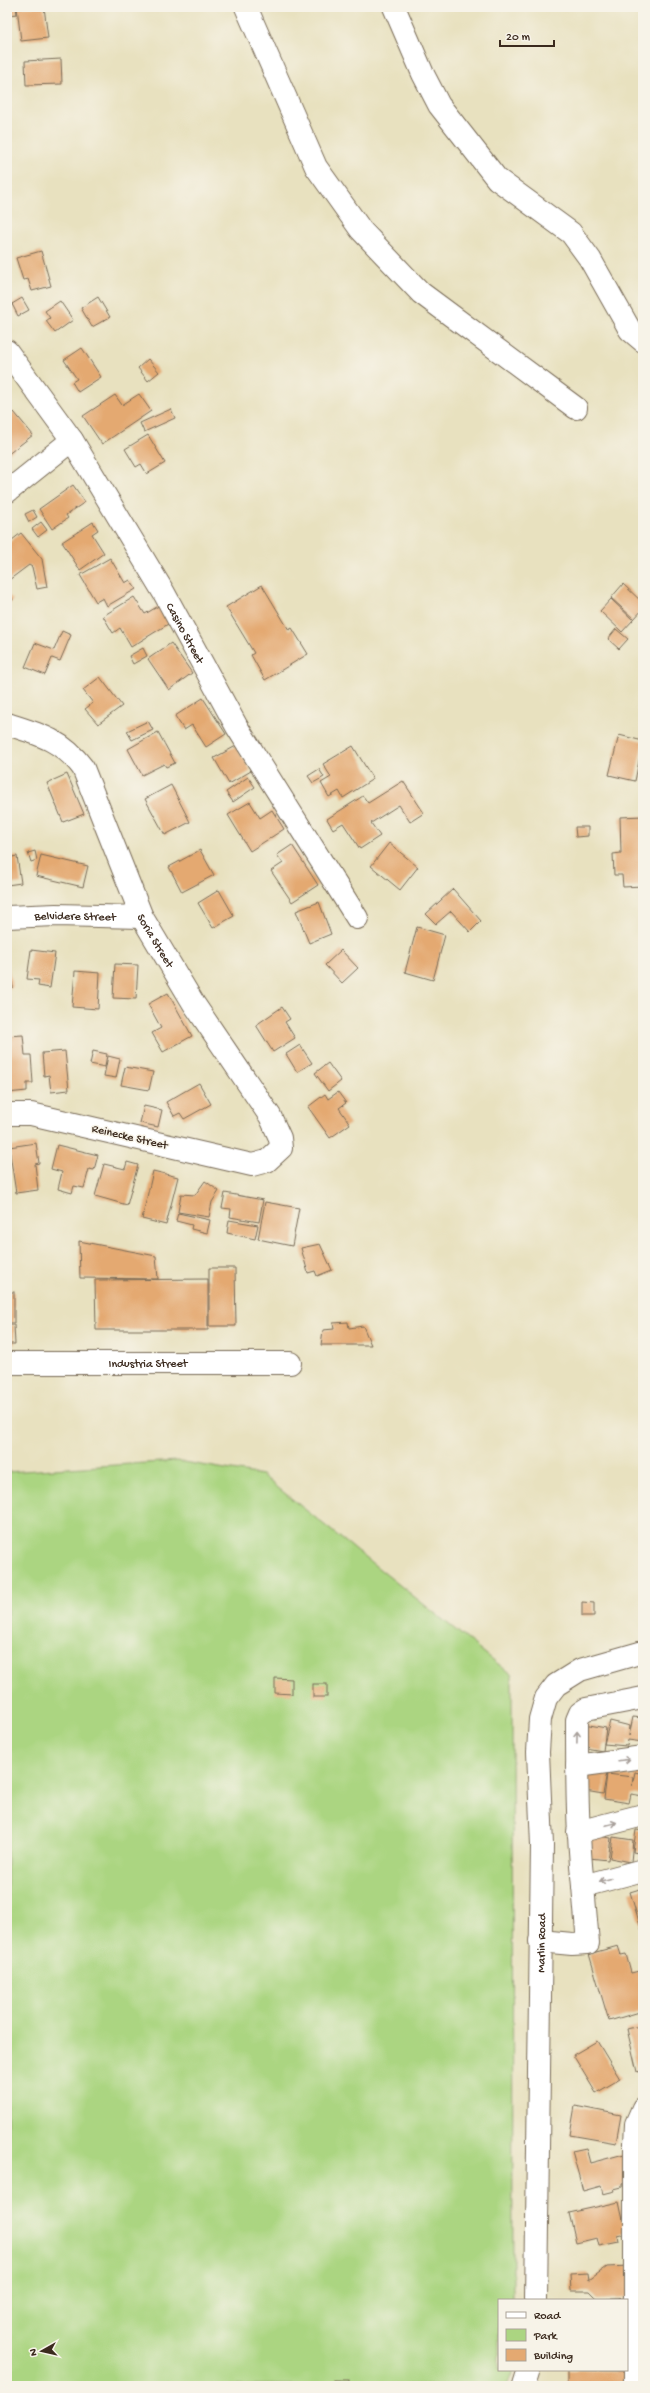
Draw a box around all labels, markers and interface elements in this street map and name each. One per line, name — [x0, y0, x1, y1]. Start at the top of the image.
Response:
scale bar — [500, 22, 554, 48]
text: 20 m — [506, 31, 531, 45]
street label: Casino Street — [162, 601, 207, 667]
street label: Belvidere Street — [33, 910, 117, 925]
street label: Soria Street — [133, 912, 176, 972]
street label: Reinecke Street — [90, 1122, 170, 1154]
street label: Industria Street — [108, 1358, 189, 1372]
one-way arrow — [573, 1731, 581, 1744]
one-way arrow — [617, 1756, 630, 1764]
one-way arrow — [604, 1819, 617, 1827]
one-way arrow — [599, 1877, 612, 1884]
street label: Marlin Road — [535, 1912, 550, 1973]
legend — [498, 2299, 628, 2371]
text: Road — [534, 2310, 561, 2324]
text: Park — [533, 2330, 559, 2344]
north arrow — [22, 2331, 62, 2371]
text: N — [28, 2348, 41, 2357]
text: Building — [533, 2350, 573, 2364]

